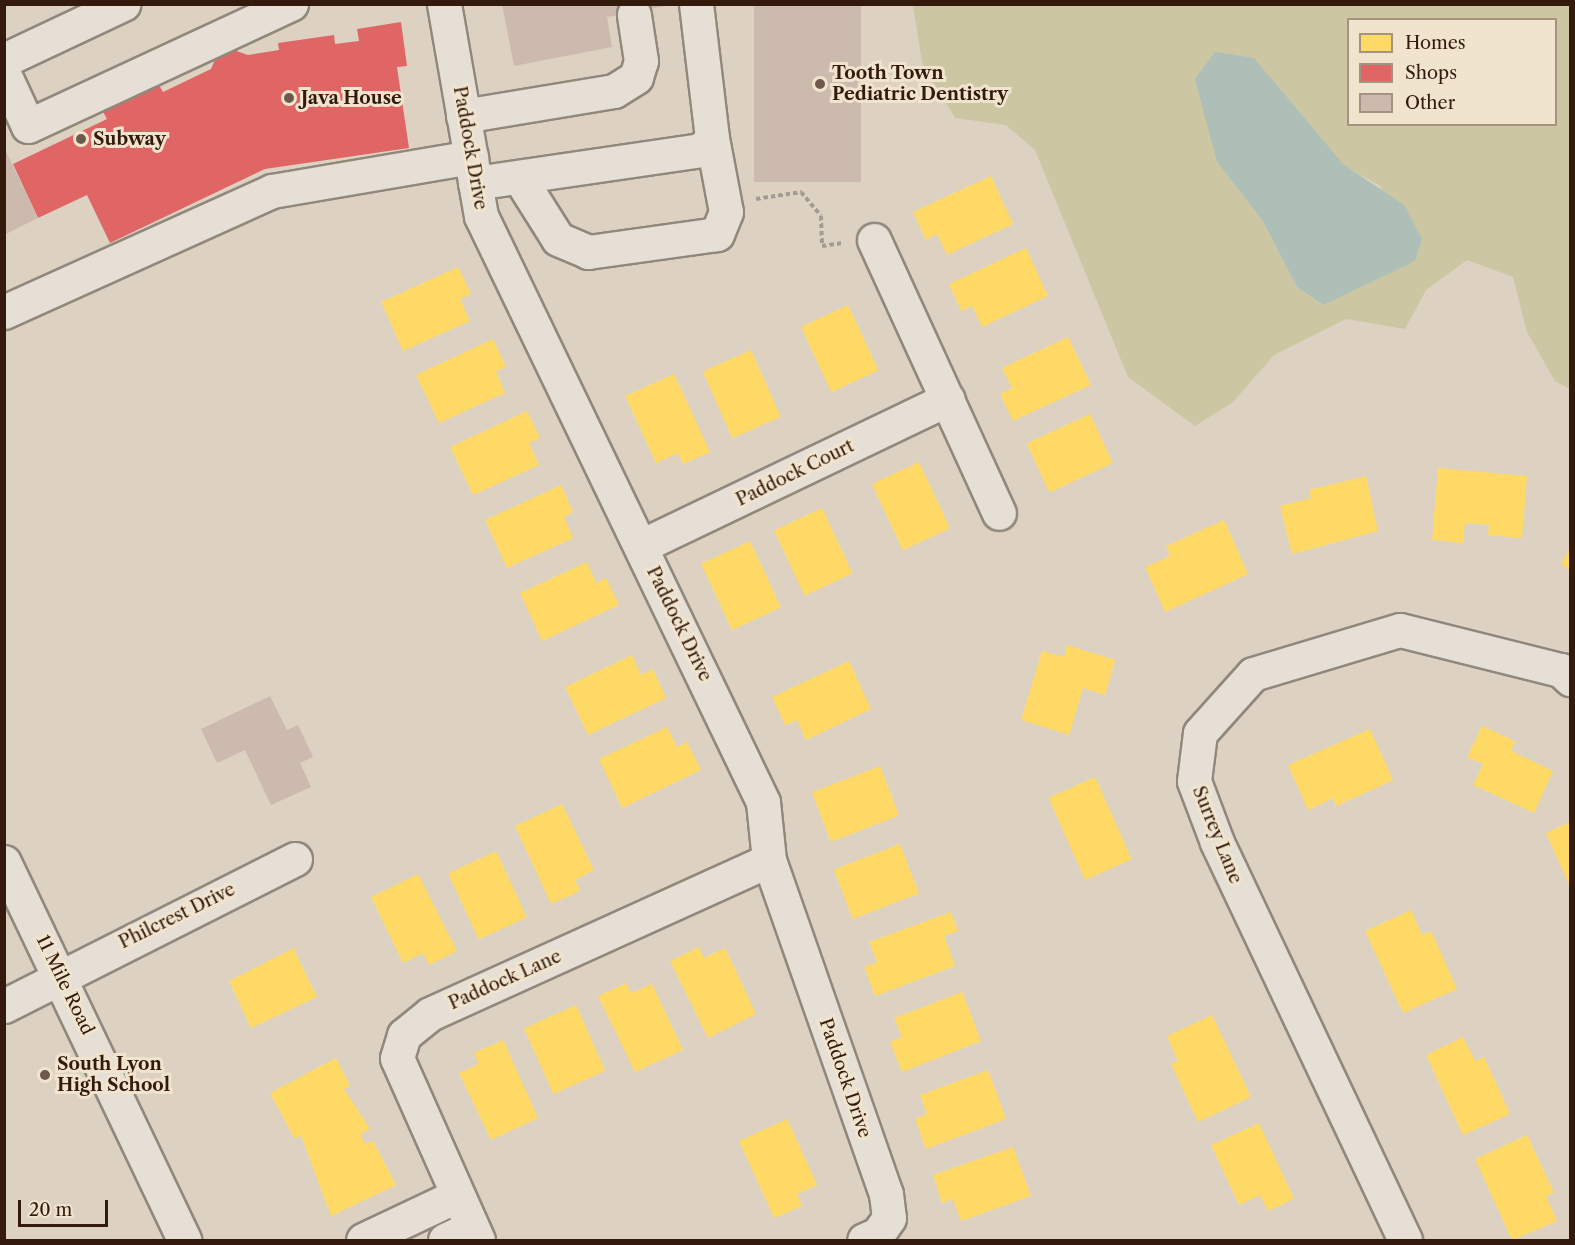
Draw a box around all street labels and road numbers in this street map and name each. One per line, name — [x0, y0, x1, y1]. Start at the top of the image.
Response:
street label: Paddock Drive — [448, 84, 492, 212]
street label: Paddock Court — [732, 435, 858, 511]
street label: Paddock Drive — [642, 563, 716, 685]
street label: Surrey Lane — [1188, 783, 1246, 887]
street label: Philcrest Drive — [115, 879, 239, 953]
street label: 11 Mile Road — [32, 932, 98, 1038]
street label: Paddock Lane — [445, 945, 565, 1015]
street label: Paddock Drive — [814, 1015, 876, 1141]

